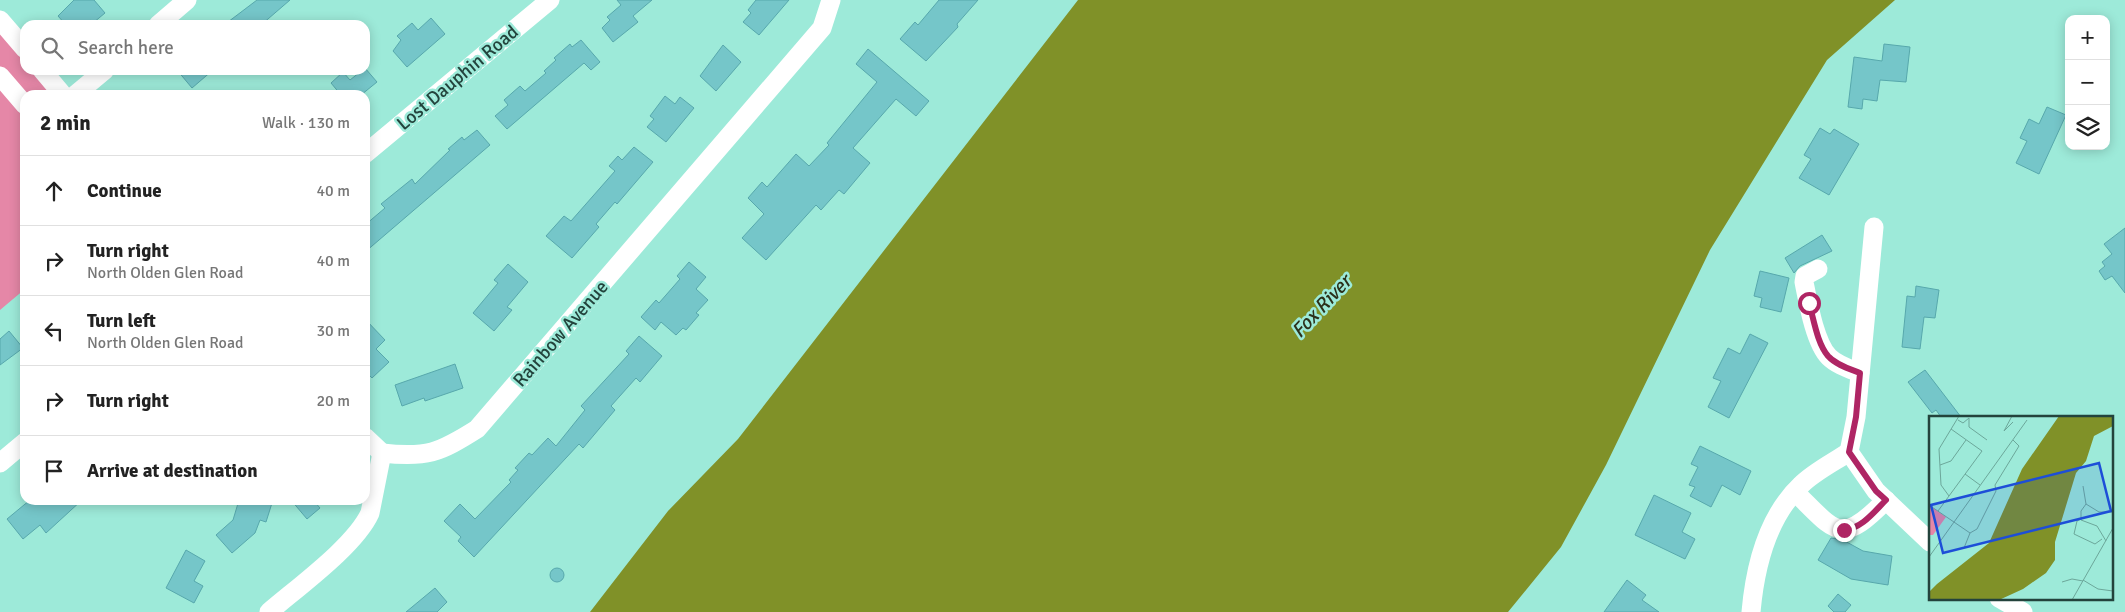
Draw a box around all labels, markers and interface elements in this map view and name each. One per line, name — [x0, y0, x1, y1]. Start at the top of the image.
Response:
map controls — [2065, 15, 2110, 150]
button: + — [2065, 15, 2110, 60]
search box — [20, 20, 370, 75]
street label: Lost Dauphin Road — [392, 20, 523, 136]
icon: search — [38, 34, 66, 62]
text: Search here — [78, 36, 174, 60]
button: − — [2065, 60, 2110, 105]
button: layers — [2065, 105, 2110, 150]
text: 2 min — [40, 110, 91, 136]
text: Walk · 130 m — [262, 113, 350, 133]
icon: ahead — [40, 177, 68, 205]
text: Continue — [87, 179, 162, 203]
text: 40 m — [316, 181, 350, 201]
text: Turn right — [87, 239, 169, 263]
icon: right — [40, 247, 68, 275]
text: 40 m — [316, 251, 350, 271]
text: North Olden Glen Road — [87, 263, 243, 283]
water label: Fox River — [1286, 268, 1359, 343]
street label: Rainbow Avenue — [508, 275, 614, 392]
route start — [1798, 292, 1821, 315]
text: Turn left — [87, 309, 156, 333]
icon: left — [40, 317, 68, 345]
text: 30 m — [316, 321, 350, 341]
text: North Olden Glen Road — [87, 333, 243, 353]
icon: right — [40, 387, 68, 415]
text: Turn right — [87, 389, 169, 413]
text: 20 m — [316, 391, 350, 411]
inset map — [1929, 416, 2112, 600]
icon: arrive — [40, 457, 68, 485]
text: Arrive at destination — [87, 459, 258, 483]
route end — [1833, 519, 1856, 542]

